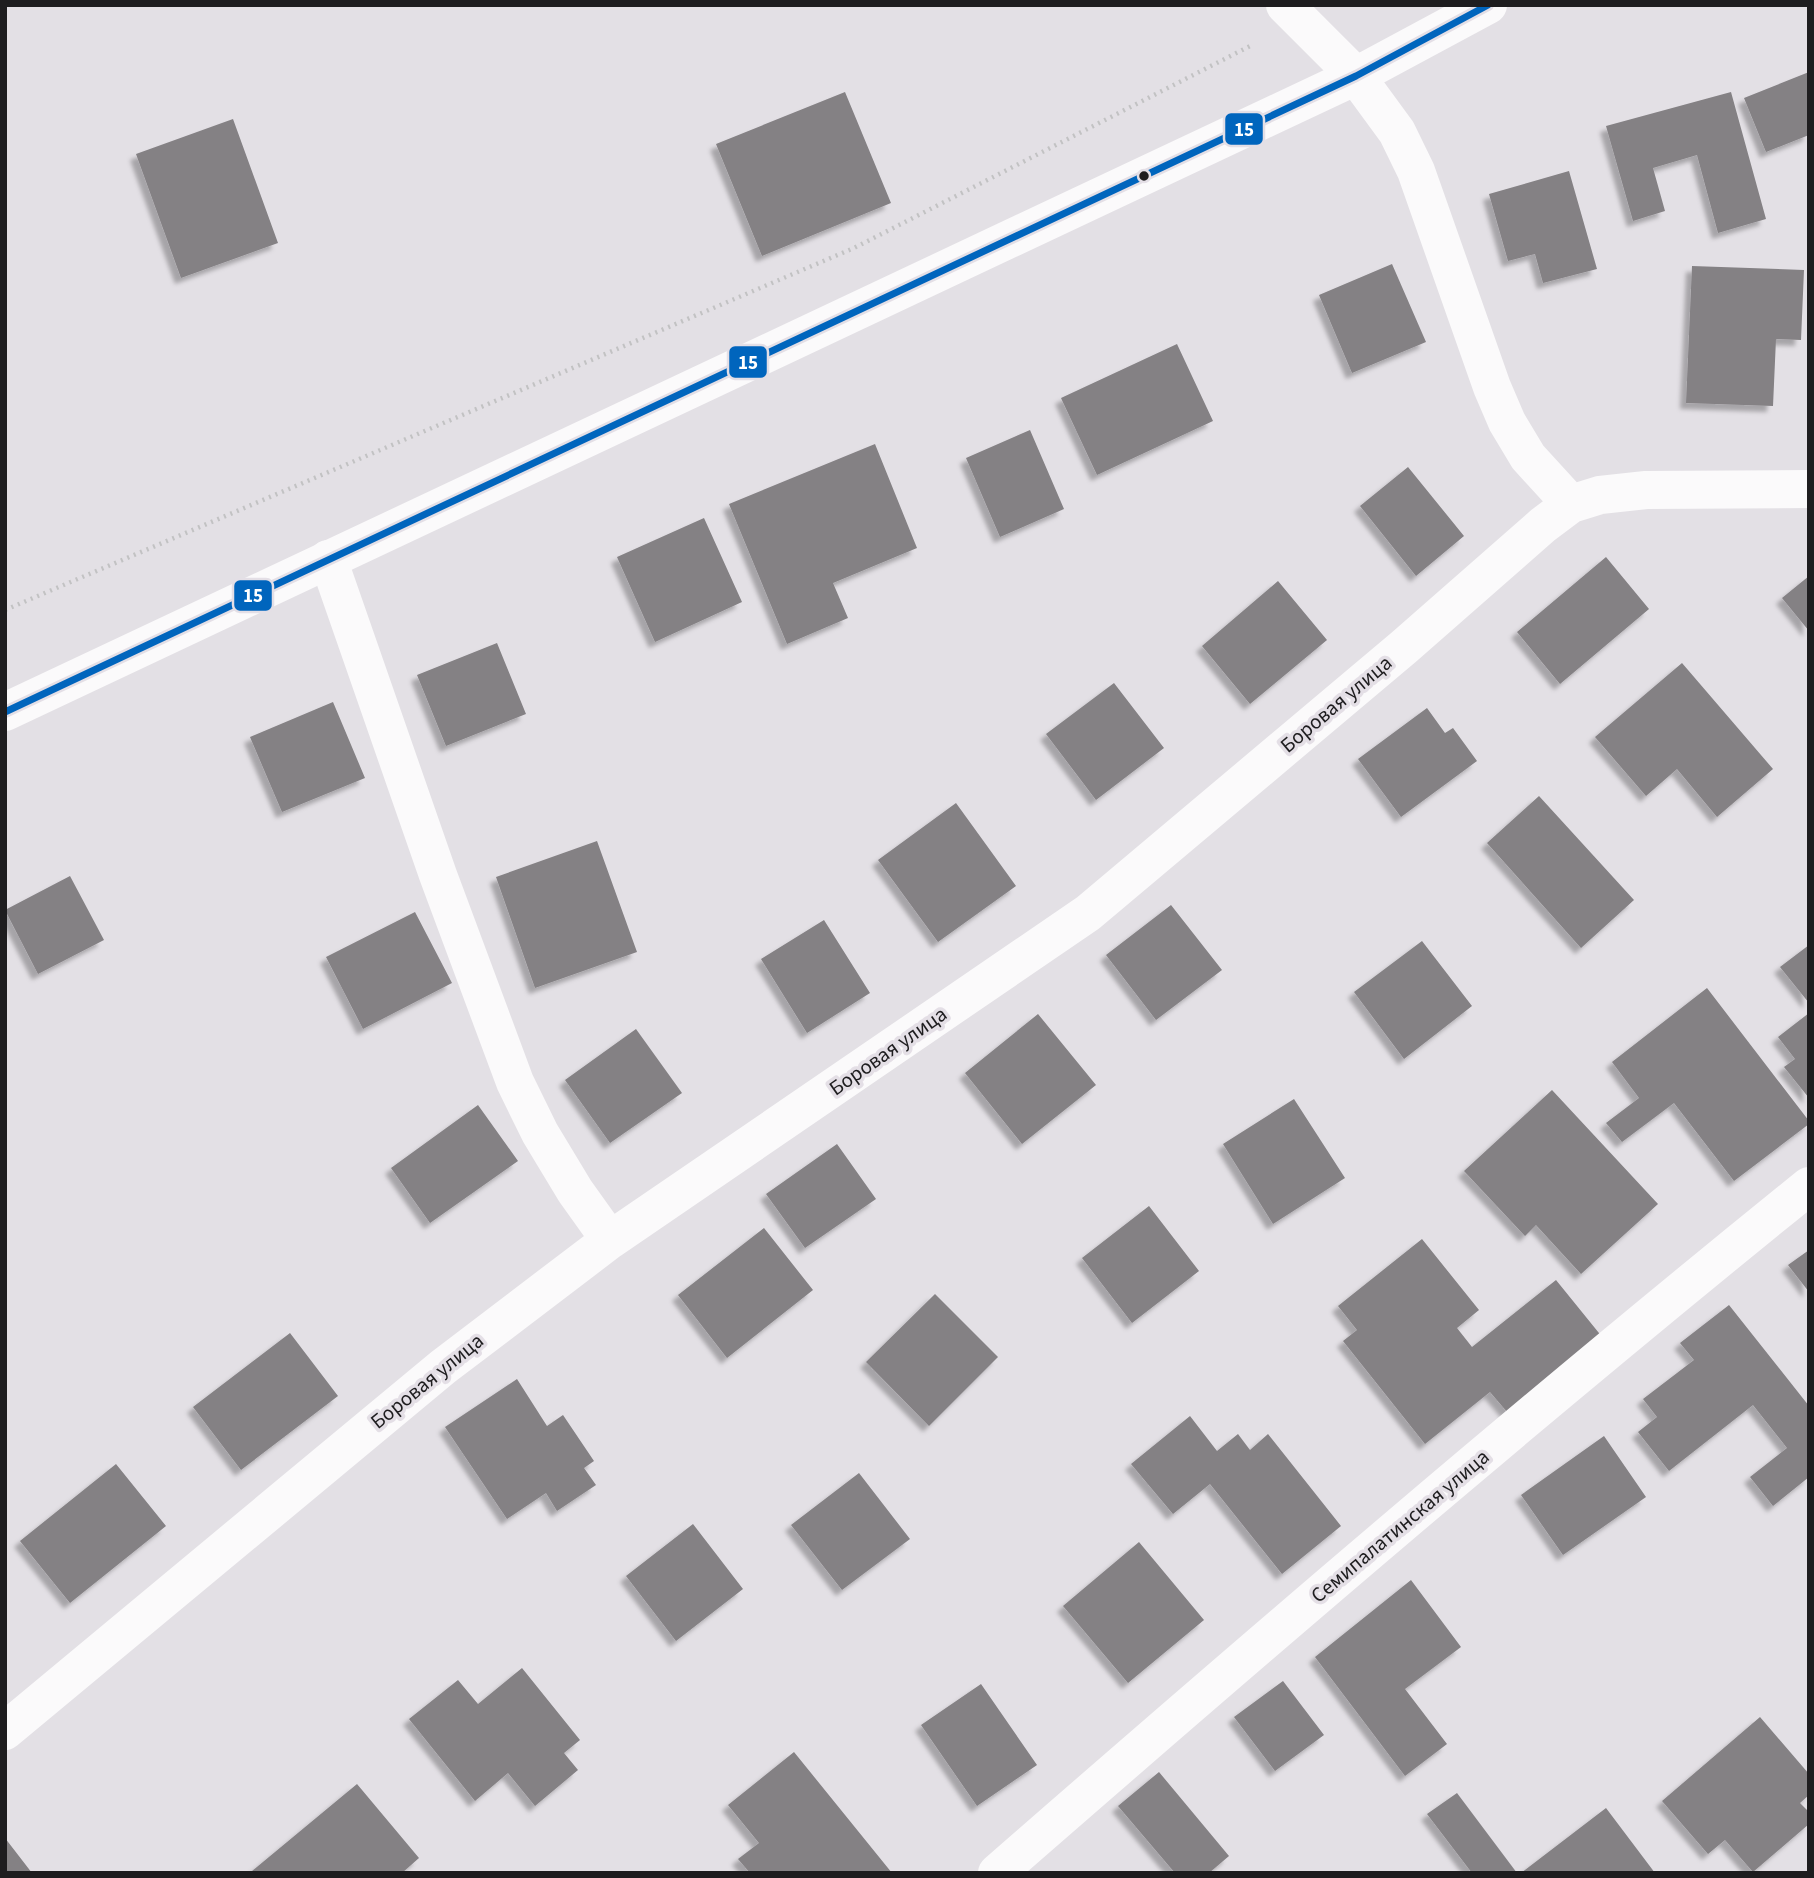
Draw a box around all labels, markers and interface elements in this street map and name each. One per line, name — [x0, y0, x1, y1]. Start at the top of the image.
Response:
line badge: 15 — [1224, 112, 1264, 146]
text: 15 — [1234, 117, 1254, 144]
unlabelled marker — [1137, 169, 1151, 183]
line badge: 15 — [728, 345, 768, 379]
text: 15 — [738, 350, 758, 377]
line badge: 15 — [233, 579, 273, 612]
text: 15 — [243, 583, 263, 610]
street label: Боровая улица — [1274, 648, 1398, 760]
street label: Боровая улица — [823, 999, 953, 1103]
street label: Боровая улица — [364, 1326, 490, 1436]
street label: Семипалатинская улица — [1304, 1442, 1496, 1610]

